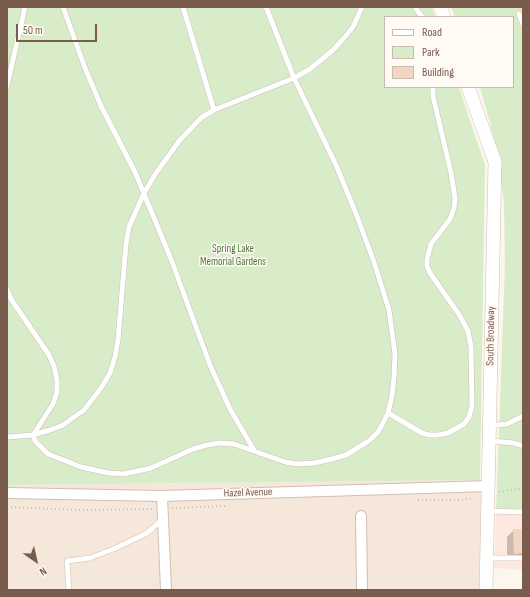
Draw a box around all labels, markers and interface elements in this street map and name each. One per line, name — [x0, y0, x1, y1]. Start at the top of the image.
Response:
scale bar — [18, 16, 99, 42]
legend — [384, 16, 514, 88]
text: 50 m — [23, 23, 43, 38]
text: Road — [422, 25, 442, 40]
text: Park — [422, 45, 440, 60]
text: Building — [422, 65, 454, 80]
park label: Spring Lake Memorial Gardens — [200, 242, 266, 268]
street label: South Broadway — [484, 306, 498, 366]
street label: Hazel Avenue — [223, 486, 273, 500]
north arrow — [16, 541, 56, 581]
text: N — [37, 564, 49, 578]

